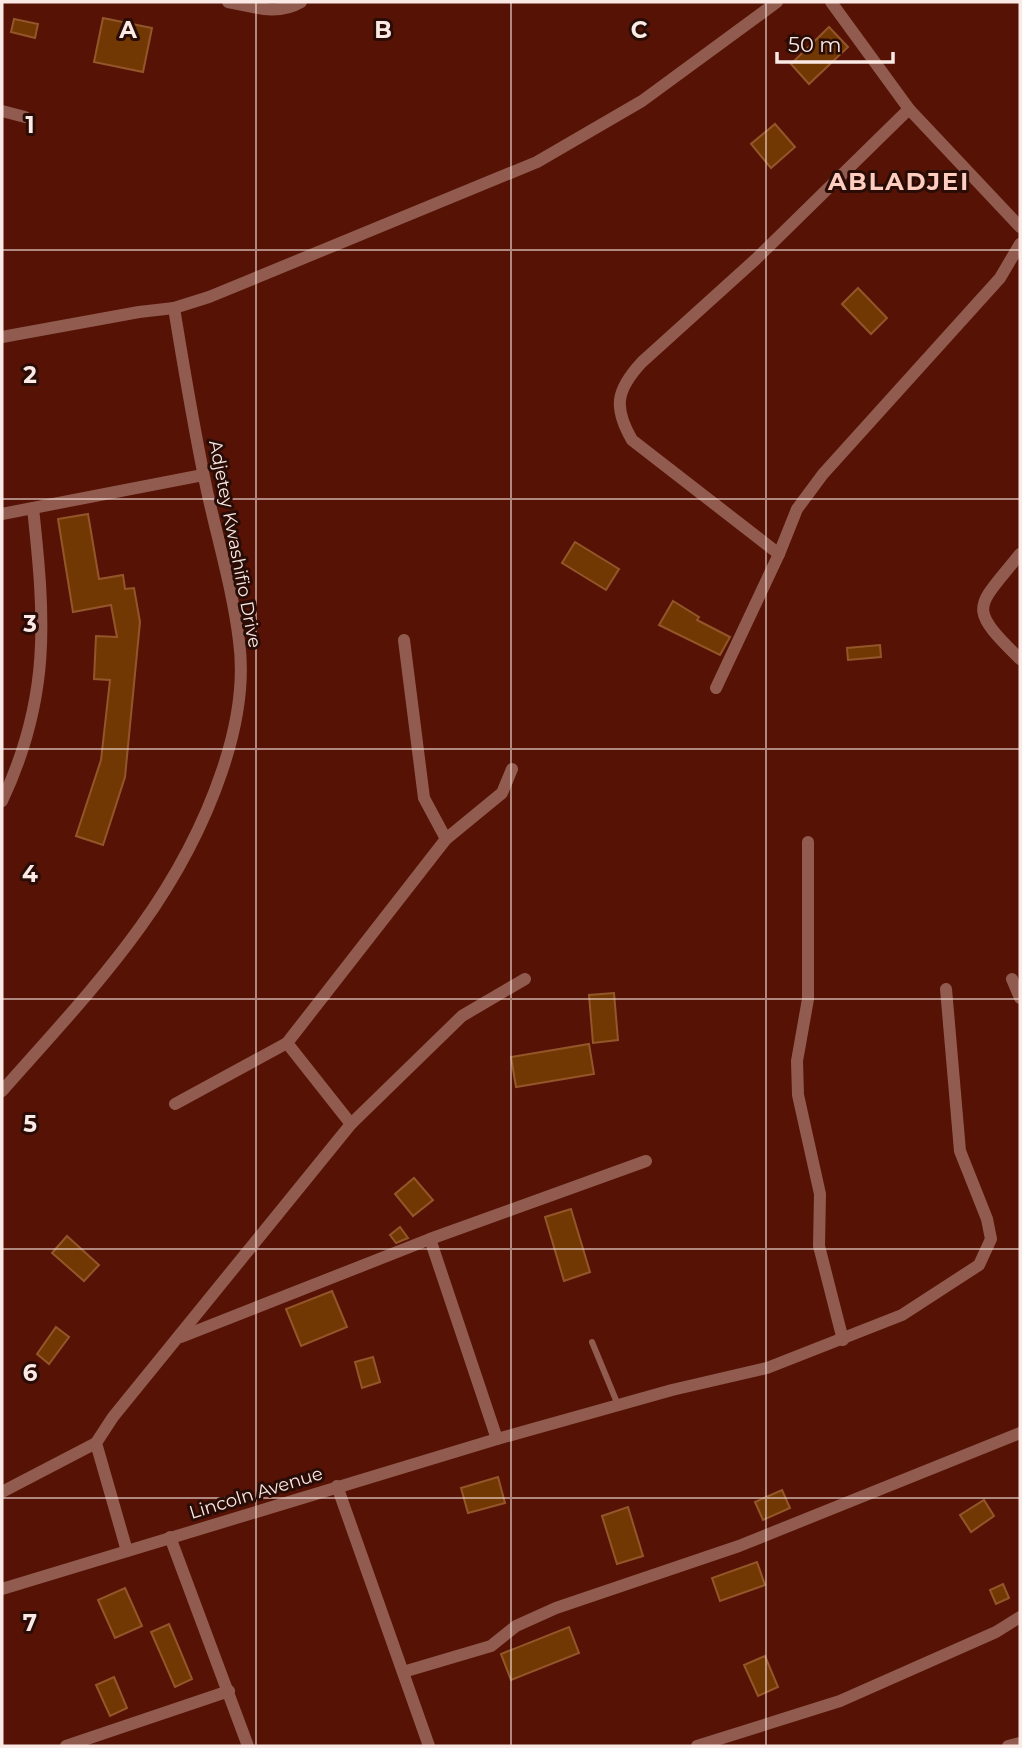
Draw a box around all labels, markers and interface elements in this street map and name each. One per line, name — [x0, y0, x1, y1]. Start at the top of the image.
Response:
text: A — [118, 16, 137, 44]
text: B — [374, 16, 392, 44]
text: C — [631, 16, 648, 44]
scale bar — [777, 21, 892, 65]
text: 50 m — [788, 32, 842, 57]
text: 1 — [25, 111, 35, 139]
district label: ABLADJEI — [827, 167, 970, 196]
text: 2 — [23, 361, 37, 389]
street label: Adjetey Kwashifio Drive — [204, 438, 266, 650]
text: 3 — [22, 610, 37, 638]
text: 4 — [22, 860, 38, 888]
text: 5 — [23, 1110, 37, 1138]
text: 6 — [23, 1359, 38, 1387]
street label: Lincoln Avenue — [187, 1462, 326, 1524]
text: 7 — [23, 1609, 37, 1637]

